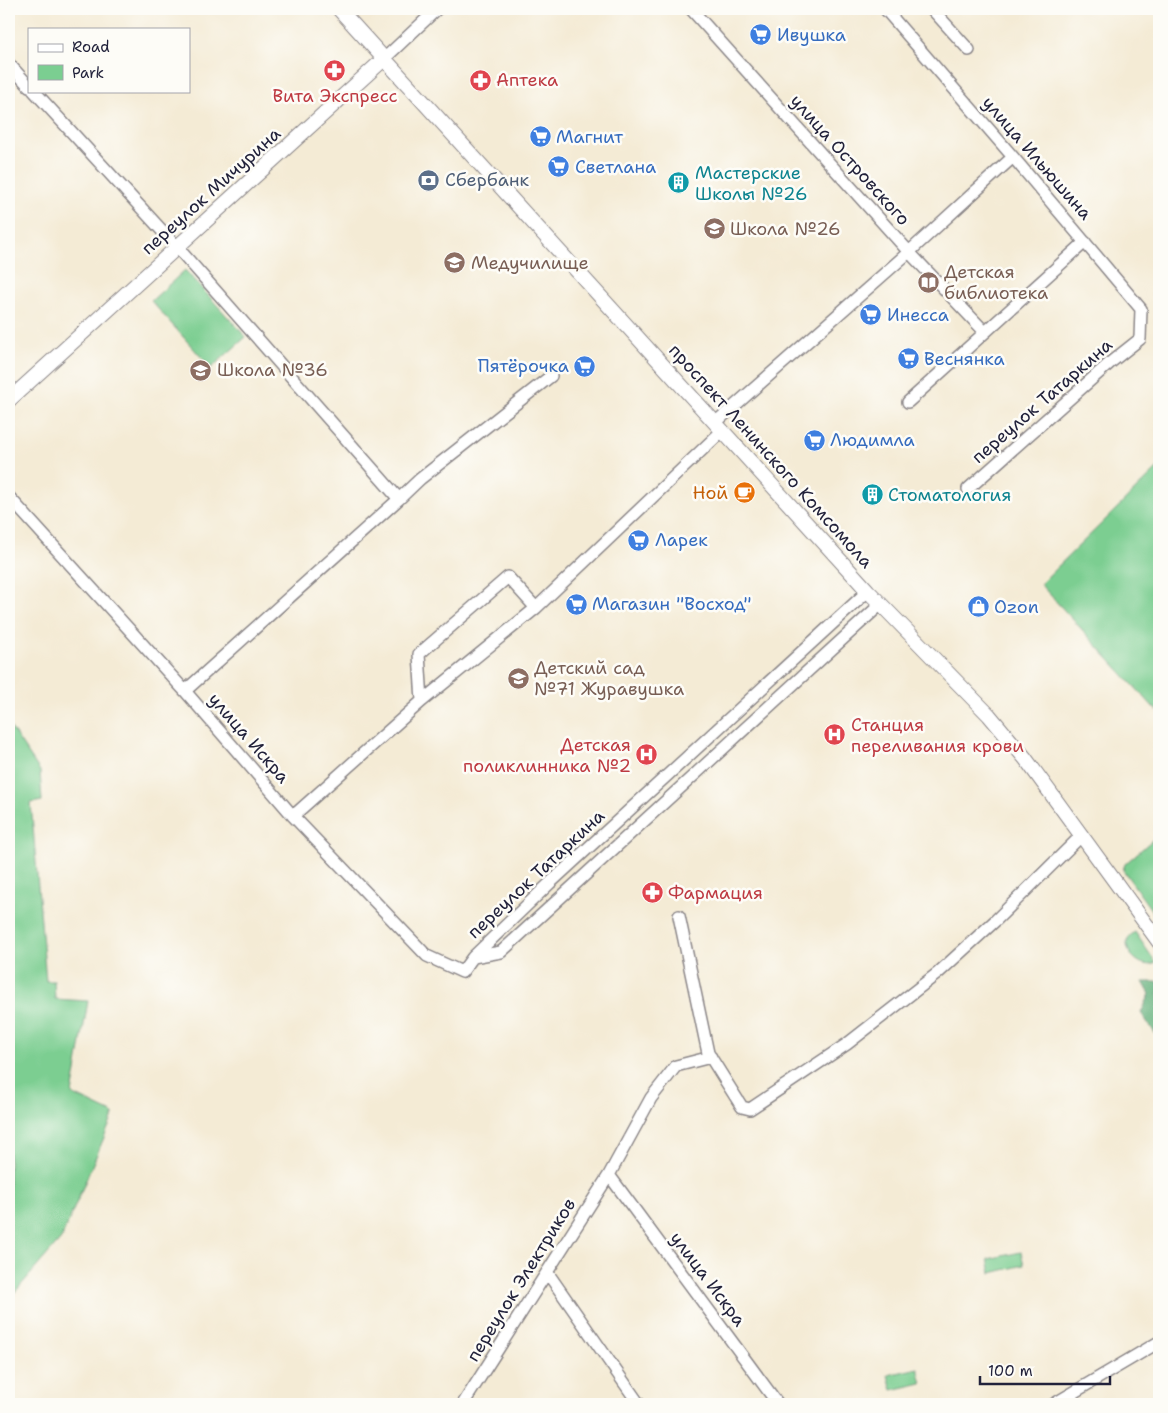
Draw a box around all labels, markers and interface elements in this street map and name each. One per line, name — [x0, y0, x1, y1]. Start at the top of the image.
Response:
supermarket icon: Ивушка — [749, 23, 773, 47]
place label: Ивушка — [777, 23, 846, 47]
legend — [28, 28, 190, 92]
text: Road — [72, 37, 110, 57]
pharmacy icon: Вита Экспресс — [323, 59, 347, 83]
text: Park — [72, 63, 104, 83]
pharmacy icon: Аптека — [468, 68, 492, 92]
place label: Аптека — [496, 68, 558, 92]
place label: Вита Экспресс — [273, 84, 397, 108]
street label: улица Островского — [785, 89, 915, 231]
street label: улица Ильюшина — [977, 91, 1097, 225]
street label: переулок Мичурина — [136, 122, 286, 260]
supermarket icon: Магнит — [528, 125, 552, 149]
place label: Магнит — [556, 125, 624, 149]
supermarket icon: Светлана — [547, 155, 571, 179]
place label: Светлана — [575, 155, 656, 179]
place label: Мастерские Школы №26 — [695, 161, 808, 206]
bank icon: Сбербанк — [417, 168, 441, 192]
place label: Сбербанк — [445, 168, 529, 192]
building icon: Мастерские Школы №26 — [667, 171, 691, 195]
school or university icon: Школа №26 — [702, 217, 726, 241]
place label: Школа №26 — [730, 217, 841, 241]
school or university icon: Медучилище — [443, 251, 467, 275]
place label: Медучилище — [471, 251, 589, 275]
place label: Детская библиотека — [944, 260, 1048, 305]
library icon: Детская библиотека — [916, 270, 940, 294]
supermarket icon: Инесса — [859, 303, 883, 327]
place label: Инесса — [887, 303, 949, 327]
street label: переулок Татаркина — [967, 333, 1117, 469]
street label: проспект Ленинского Комсомола — [664, 339, 878, 573]
supermarket icon: Веснянка — [896, 347, 920, 371]
place label: Веснянка — [924, 347, 1005, 371]
place label: Пятёрочка — [478, 354, 569, 378]
supermarket icon: Пятёрочка — [573, 354, 597, 378]
school or university icon: Школа №36 — [189, 358, 213, 382]
place label: Школа №36 — [217, 358, 328, 382]
supermarket icon: Людимла — [802, 428, 826, 452]
place label: Людимла — [830, 428, 915, 452]
place label: Ной — [692, 481, 728, 505]
cafe icon: Ной — [732, 481, 756, 505]
building icon: Стоматология — [860, 483, 884, 507]
place label: Стоматология — [888, 483, 1011, 507]
supermarket icon: Ларек — [627, 528, 651, 552]
place label: Ларек — [655, 528, 708, 552]
supermarket icon: Магазин "Восход" — [564, 592, 588, 616]
place label: Магазин "Восход" — [592, 592, 751, 616]
shop icon: Ozon — [966, 595, 990, 619]
place label: Ozon — [994, 595, 1039, 619]
place label: Детский сад №71 Журавушка — [534, 656, 684, 701]
school or university icon: Детский сад №71 Журавушка — [506, 666, 530, 690]
street label: улица Искра — [203, 688, 295, 788]
place label: Станция переливания крови — [851, 713, 1024, 758]
hospital icon: Станция переливания крови — [823, 723, 847, 747]
place label: Детская поликлинника №2 — [463, 733, 631, 778]
hospital icon: Детская поликлинника №2 — [635, 743, 659, 767]
street label: переулок Татаркина — [462, 804, 610, 944]
pharmacy icon: Фармация — [640, 881, 664, 905]
place label: Фармация — [668, 881, 763, 905]
street label: переулок Электриков — [461, 1194, 581, 1366]
street label: улица Искра — [665, 1227, 751, 1331]
scale bar — [980, 1353, 1110, 1385]
text: 100 m — [988, 1361, 1033, 1381]

